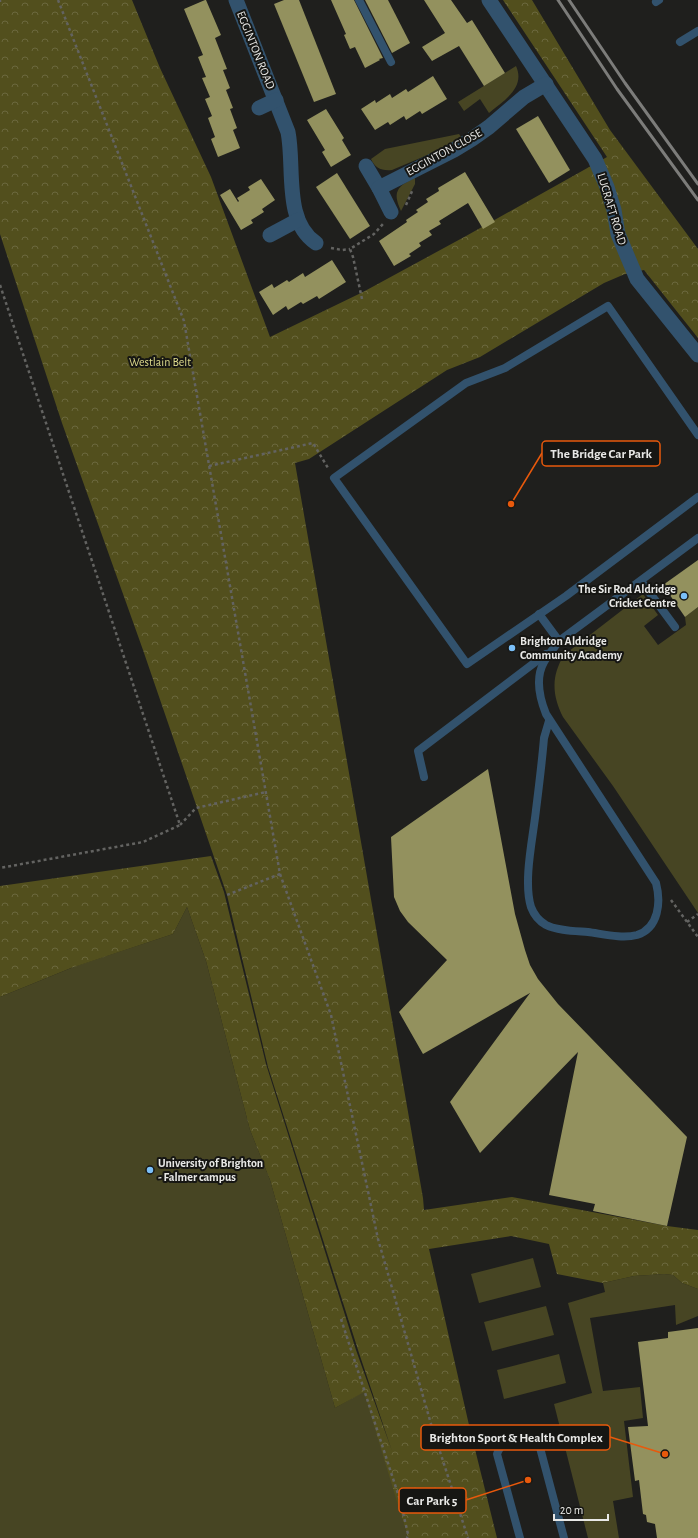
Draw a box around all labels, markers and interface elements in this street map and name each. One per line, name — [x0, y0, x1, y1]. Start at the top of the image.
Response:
street label: EGGINTON ROAD — [235, 9, 277, 91]
street label: EGGINTON CLOSE — [404, 126, 484, 178]
street label: LUCRAFT ROAD — [595, 172, 629, 247]
park label: Westlain Belt — [129, 356, 191, 368]
callout: The Bridge Car Park — [542, 441, 660, 466]
text: The Bridge Car Park — [550, 448, 652, 461]
place label: The Sir Rod Aldridge Cricket Centre — [578, 583, 676, 609]
marker: The Sir Rod Aldridge Cricket Centre — [679, 591, 689, 601]
place label: Brighton Aldridge Community Academy — [520, 635, 623, 662]
marker: Brighton Aldridge Community Academy — [507, 643, 517, 653]
place label: University of Brighton - Falmer campus — [158, 1157, 263, 1183]
marker: University of Brighton - Falmer campus — [145, 1165, 155, 1175]
callout: Brighton Sport & Health Complex — [421, 1425, 610, 1450]
text: Brighton Sport & Health Complex — [429, 1432, 603, 1445]
callout: Car Park 5 — [399, 1488, 466, 1513]
text: Car Park 5 — [407, 1495, 458, 1508]
scale bar — [554, 1496, 608, 1522]
text: 20 m — [560, 1504, 583, 1516]

